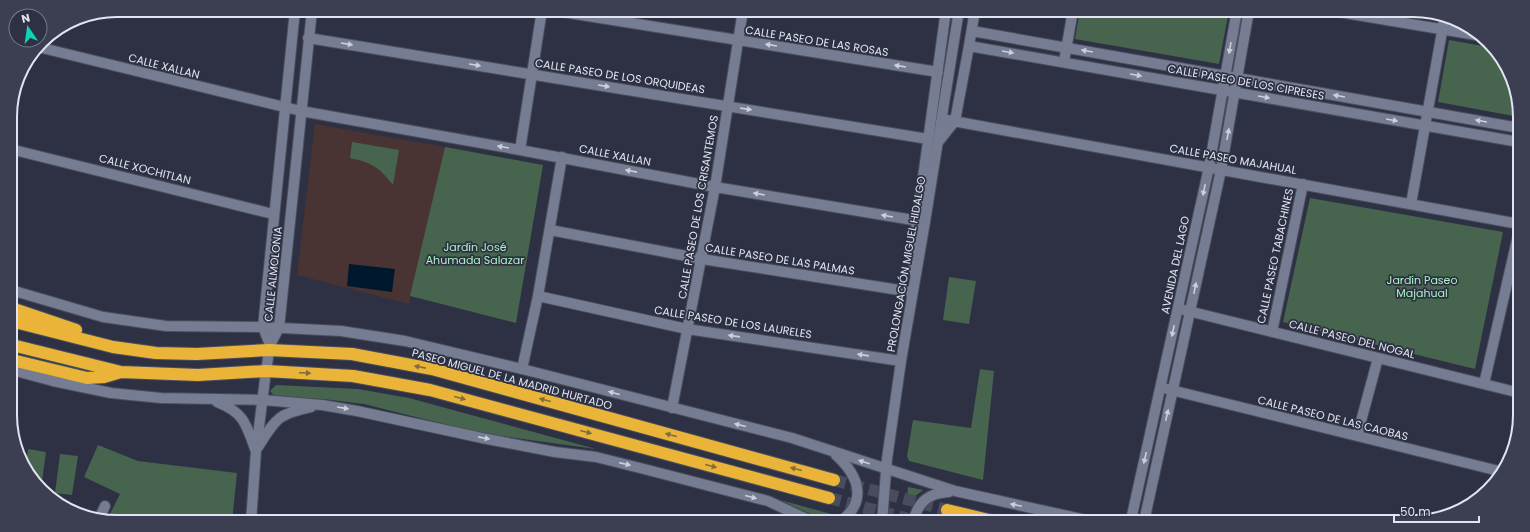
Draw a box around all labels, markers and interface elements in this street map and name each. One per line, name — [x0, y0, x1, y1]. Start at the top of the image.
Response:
north arrow — [8, 8, 48, 48]
text: N — [20, 10, 32, 27]
street label: CALLE PASEO DE LAS ROSAS — [744, 22, 890, 60]
one-way arrow — [341, 41, 353, 47]
one-way arrow — [765, 42, 777, 48]
one-way arrow — [1227, 42, 1233, 55]
one-way arrow — [1081, 48, 1093, 54]
street label: CALLE XALLAN — [127, 49, 201, 83]
one-way arrow — [1002, 50, 1014, 56]
street label: CALLE PASEO DE LOS ORQUIDEAS — [534, 55, 706, 97]
street label: CALLE PASEO DE LOS CIPRESES — [1166, 60, 1326, 104]
one-way arrow — [469, 62, 481, 68]
one-way arrow — [894, 63, 906, 69]
one-way arrow — [1130, 72, 1142, 78]
one-way arrow — [597, 83, 610, 89]
one-way arrow — [1333, 92, 1345, 98]
one-way arrow — [1258, 94, 1270, 100]
one-way arrow — [740, 106, 752, 112]
street label: CALLE PASEO DE LOS CRISANTEMOS — [674, 114, 722, 300]
one-way arrow — [1386, 117, 1398, 123]
one-way arrow — [1475, 118, 1487, 124]
one-way arrow — [1225, 128, 1231, 140]
street label: CALLE XALLAN — [578, 140, 652, 170]
street label: CALLE PASEO MAJAHUAL — [1168, 140, 1298, 178]
one-way arrow — [497, 144, 509, 150]
street label: CALLE XOCHITLAN — [97, 150, 193, 188]
one-way arrow — [625, 167, 637, 173]
street label: PROLONGACIÓN MIGUEL HIDALGO — [883, 174, 929, 353]
one-way arrow — [1201, 184, 1207, 196]
street label: CALLE PASEO TABACHINES — [1253, 187, 1297, 325]
one-way arrow — [752, 191, 765, 197]
one-way arrow — [881, 213, 893, 219]
street label: AVENIDA DEL LAGO — [1157, 214, 1193, 315]
street label: CALLE ALMOLONIA — [260, 225, 286, 322]
park label: Jardín José Ahumada Salazar — [426, 239, 524, 268]
street label: CALLE PASEO DE LAS PALMAS — [704, 239, 856, 279]
park label: Jardín Paseo Majahual — [1387, 272, 1457, 301]
one-way arrow — [1193, 282, 1199, 294]
street label: CALLE PASEO DE LOS LAURELES — [653, 302, 813, 342]
street label: CALLE PASEO DEL NOGAL — [1287, 316, 1417, 363]
one-way arrow — [1170, 324, 1176, 337]
one-way arrow — [728, 333, 740, 339]
street label: PASEO MIGUEL DE LA MADRID HURTADO — [410, 345, 614, 414]
one-way arrow — [857, 352, 869, 358]
one-way arrow — [414, 363, 426, 369]
one-way arrow — [299, 370, 312, 376]
one-way arrow — [607, 390, 619, 396]
street label: CALLE PASEO DE LAS CAOBAS — [1256, 392, 1410, 444]
one-way arrow — [454, 395, 466, 401]
one-way arrow — [539, 397, 551, 403]
one-way arrow — [337, 406, 349, 412]
one-way arrow — [1165, 409, 1171, 421]
one-way arrow — [733, 422, 745, 428]
one-way arrow — [580, 429, 592, 435]
one-way arrow — [665, 432, 677, 438]
one-way arrow — [478, 435, 490, 441]
one-way arrow — [1141, 451, 1147, 464]
one-way arrow — [858, 459, 870, 465]
one-way arrow — [619, 462, 632, 468]
one-way arrow — [705, 463, 717, 469]
one-way arrow — [790, 466, 802, 472]
one-way arrow — [746, 494, 758, 500]
scale bar — [1394, 498, 1479, 524]
one-way arrow — [1010, 501, 1022, 507]
text: 50 m — [1400, 503, 1431, 520]

